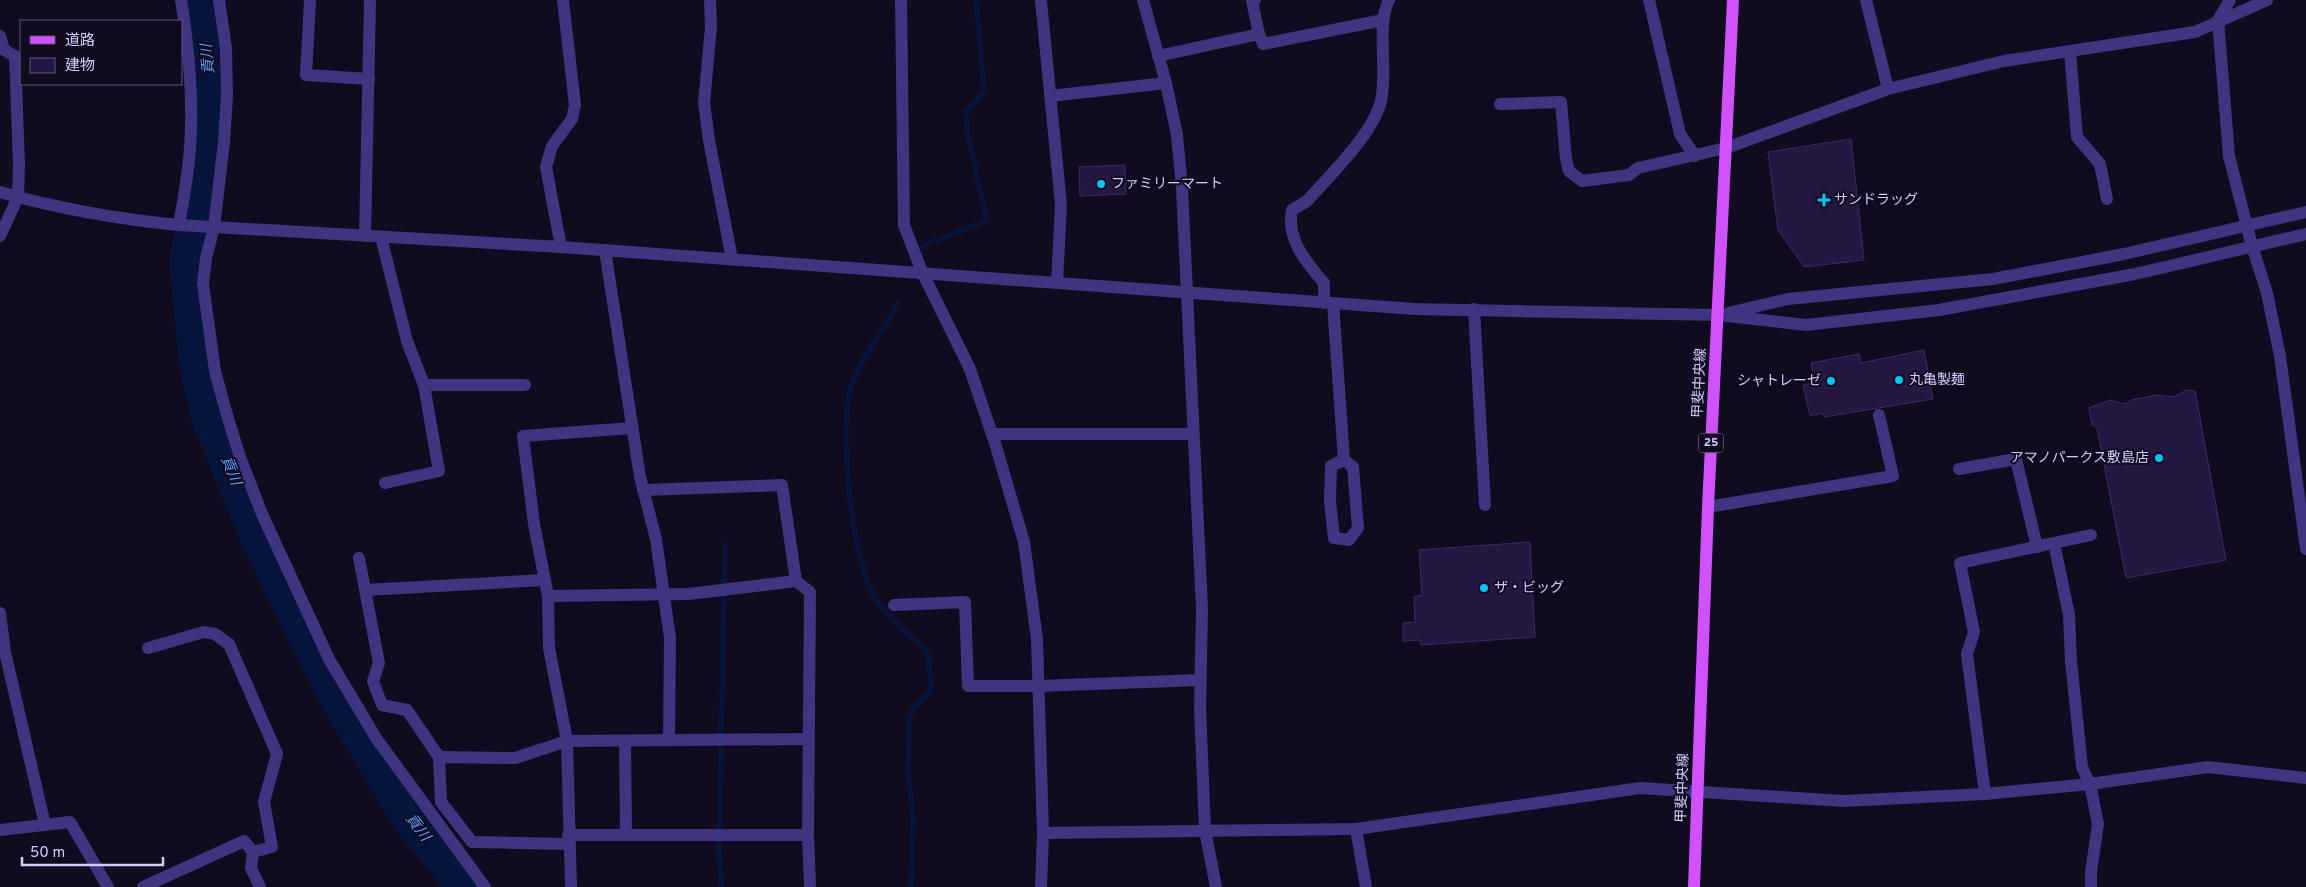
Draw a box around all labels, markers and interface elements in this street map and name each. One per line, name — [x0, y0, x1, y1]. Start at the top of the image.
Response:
legend — [20, 20, 182, 85]
text: 道路 — [65, 32, 95, 51]
water label: 貢川 — [198, 41, 220, 75]
text: 建物 — [65, 57, 95, 76]
place label: ファミリーマート — [1111, 176, 1223, 193]
marker: ファミリーマート — [1095, 178, 1107, 190]
place label: サンドラッグ — [1834, 192, 1918, 209]
marker: サンドラッグ — [1818, 194, 1830, 206]
street label: 甲斐中央線 — [1690, 348, 1710, 418]
place label: 丸亀製麺 — [1909, 372, 1965, 389]
place label: シャトレーゼ — [1737, 373, 1821, 390]
marker: 丸亀製麺 — [1893, 374, 1905, 386]
marker: シャトレーゼ — [1825, 375, 1837, 387]
road number: 25 — [1698, 433, 1724, 452]
place label: アマノパークス敷島店 — [2010, 449, 2149, 467]
marker: アマノパークス敷島店 — [2153, 452, 2165, 464]
water label: 貢川 — [216, 454, 245, 490]
place label: ザ・ビッグ — [1494, 580, 1564, 597]
marker: ザ・ビッグ — [1478, 582, 1490, 594]
street label: 甲斐中央線 — [1673, 753, 1693, 823]
water label: 貢川 — [400, 810, 435, 847]
scale bar — [22, 834, 164, 866]
text: 50 m — [30, 844, 65, 863]

